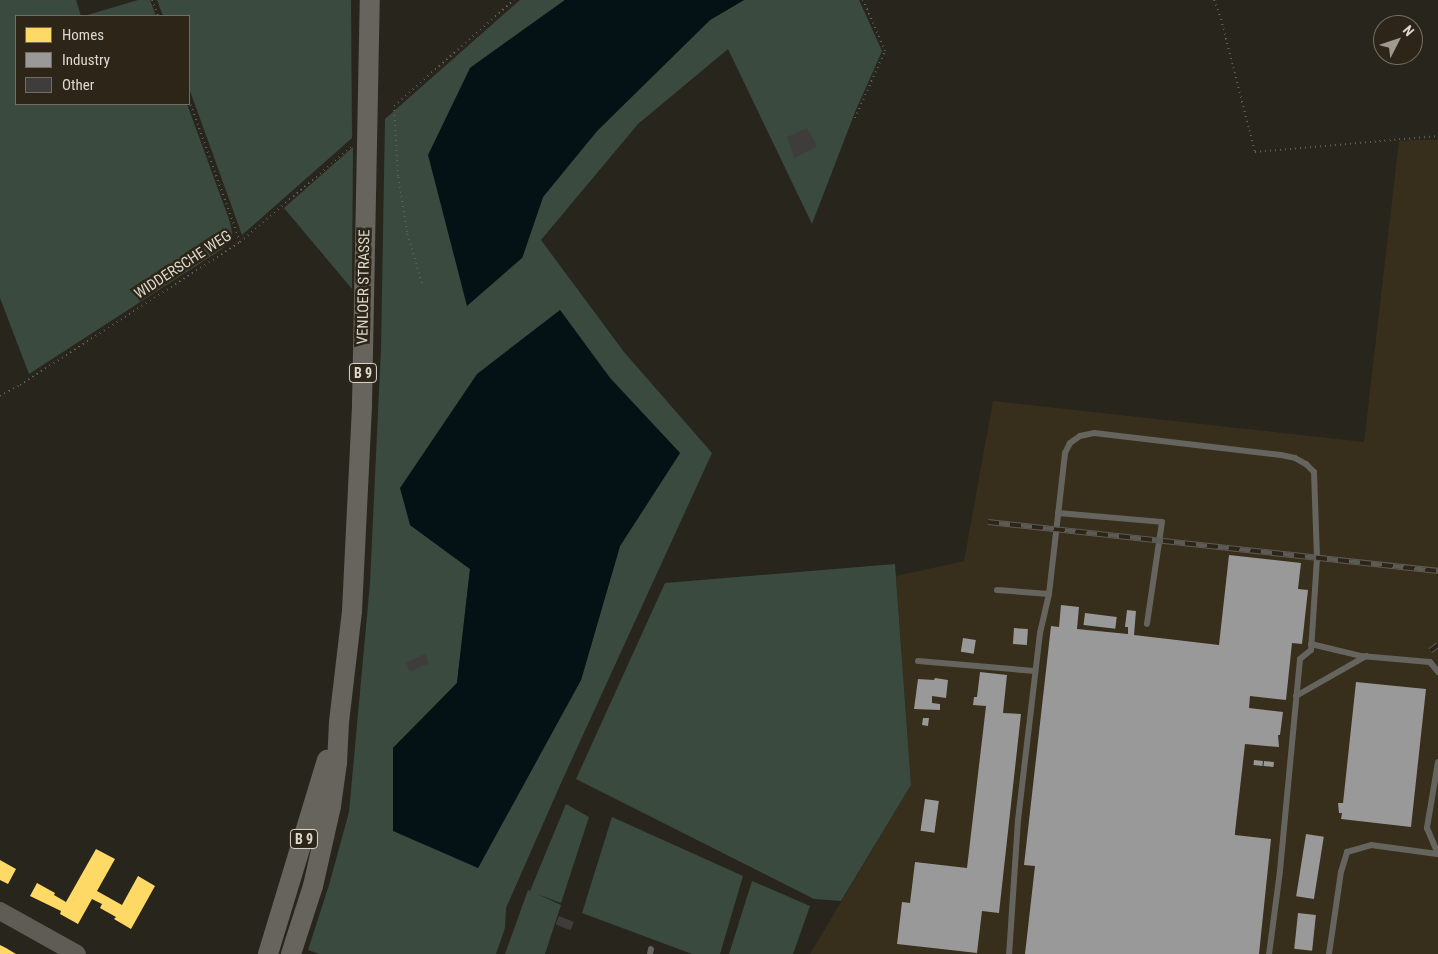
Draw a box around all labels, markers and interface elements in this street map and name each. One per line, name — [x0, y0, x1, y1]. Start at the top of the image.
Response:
legend — [15, 15, 190, 105]
north arrow — [1373, 15, 1423, 65]
text: N — [1400, 22, 1417, 39]
text: Homes — [62, 26, 104, 44]
text: Industry — [62, 51, 110, 69]
text: Other — [62, 76, 94, 94]
street label: WIDDERSCHE WEG — [131, 227, 235, 303]
street label: VENLOER STRASSE — [354, 229, 374, 345]
road number: B 9 — [348, 362, 378, 384]
road number: B 9 — [289, 828, 319, 851]

